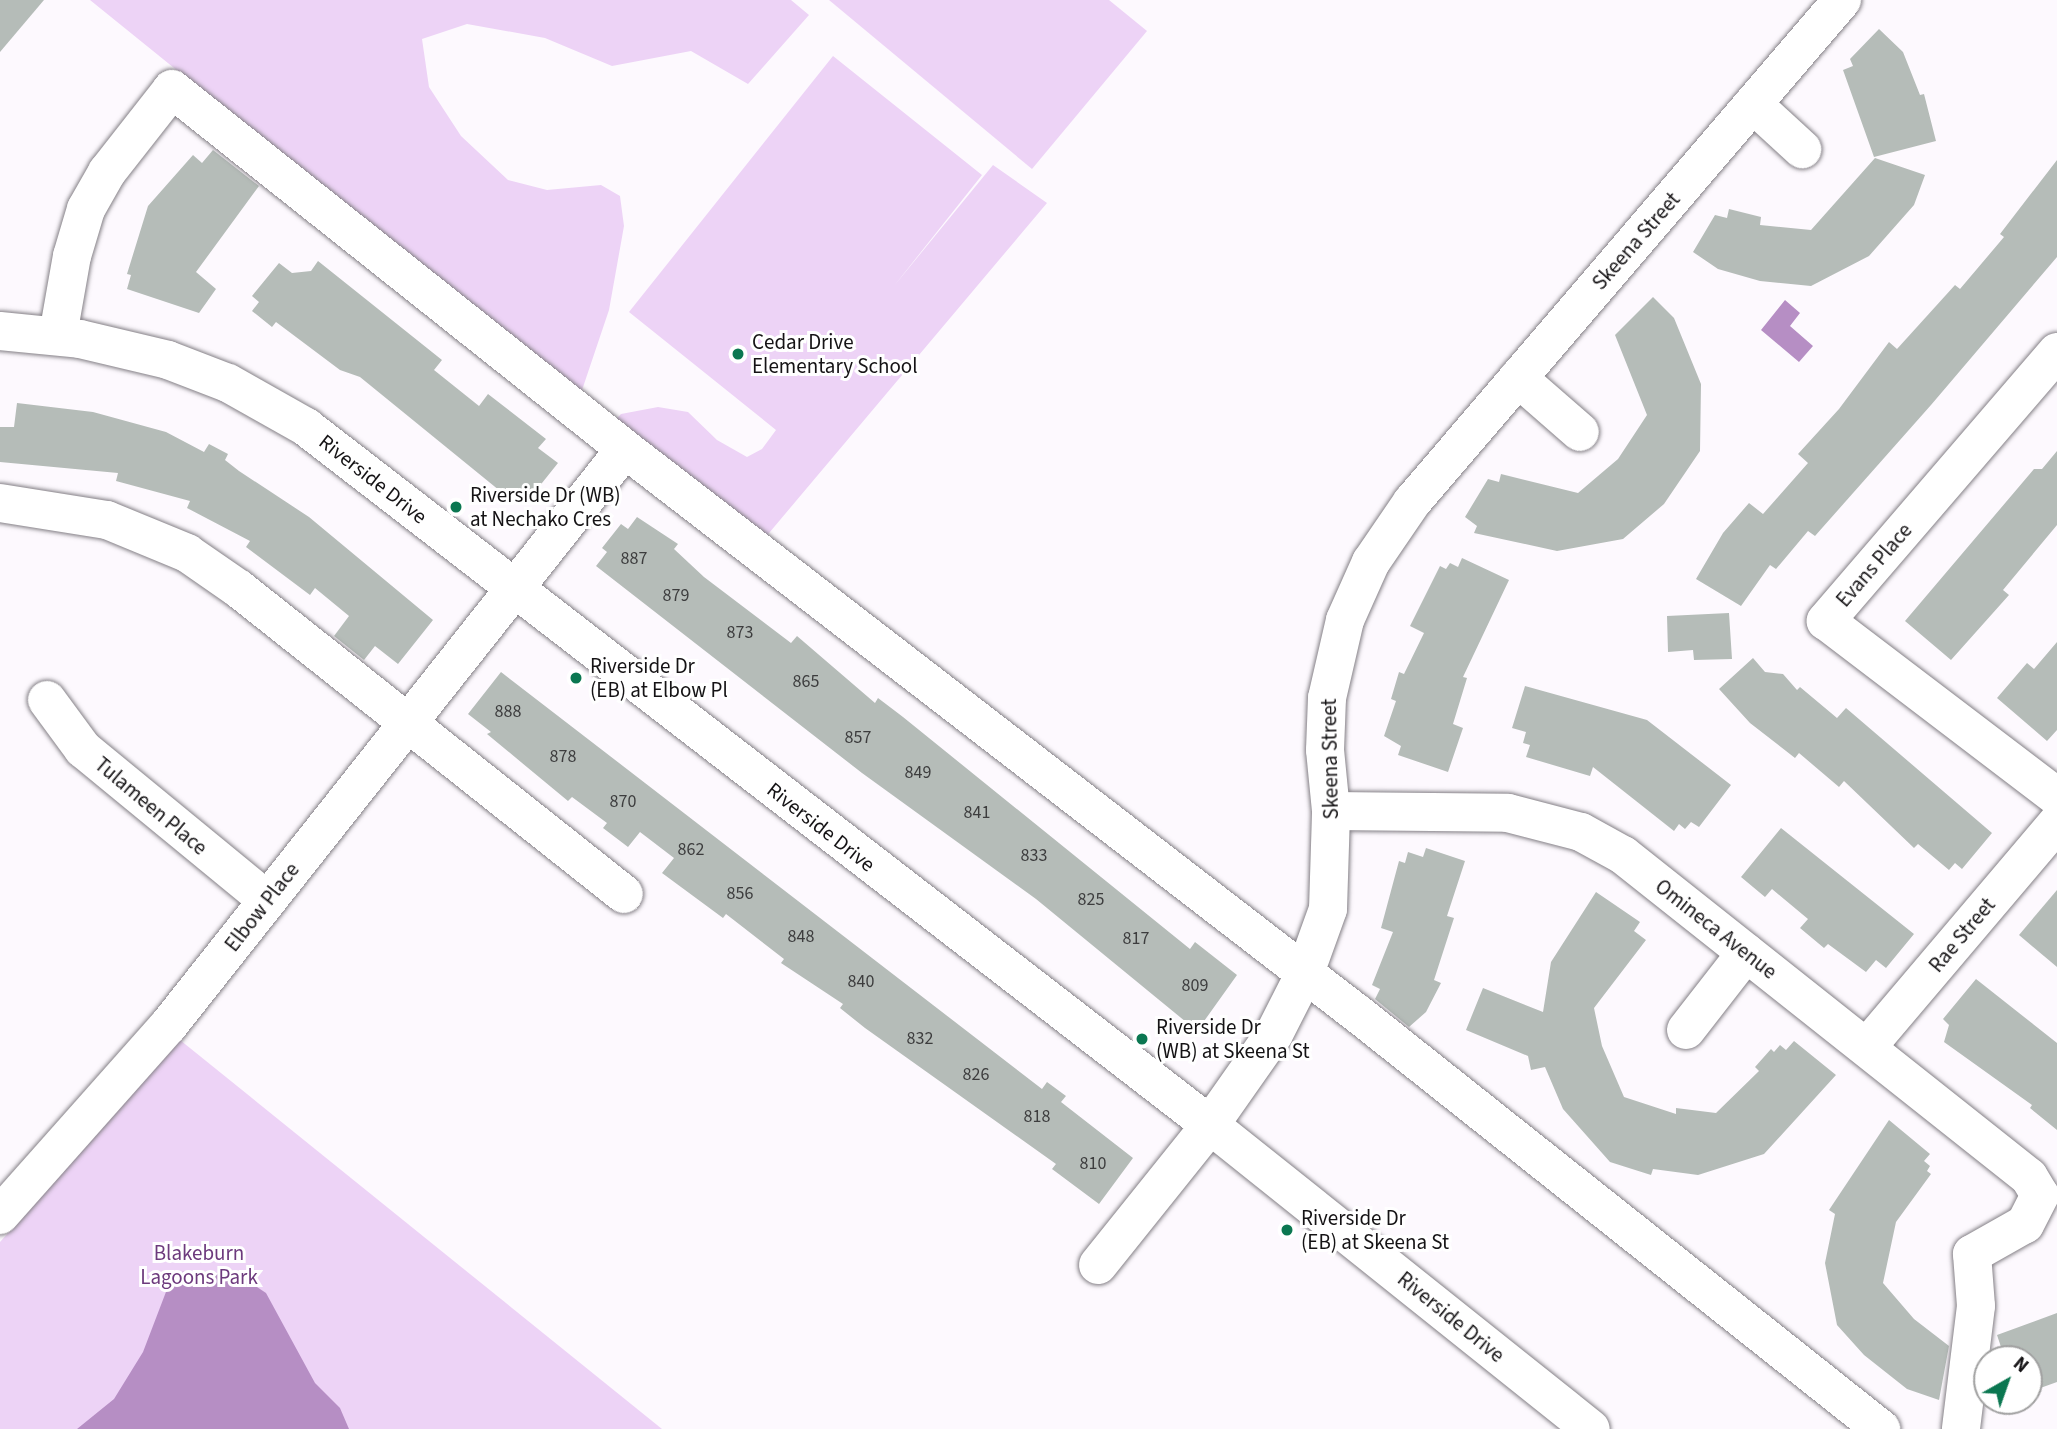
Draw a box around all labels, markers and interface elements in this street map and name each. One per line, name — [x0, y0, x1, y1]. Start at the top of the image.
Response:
street label: Skeena Street — [1587, 187, 1685, 295]
place label: Cedar Drive Elementary School — [752, 329, 918, 379]
marker: Cedar Drive Elementary School — [730, 346, 746, 362]
street label: Riverside Drive — [314, 429, 432, 529]
place label: Riverside Dr (WB) at Nechako Cres — [470, 482, 621, 532]
marker: Riverside Dr (WB) at Nechako Cres — [448, 499, 464, 515]
street label: Evans Place — [1831, 518, 1917, 612]
house number: 887 — [621, 548, 647, 570]
house number: 879 — [663, 585, 689, 607]
house number: 873 — [727, 622, 753, 644]
place label: Riverside Dr (EB) at Elbow Pl — [590, 653, 728, 703]
marker: Riverside Dr (EB) at Elbow Pl — [568, 670, 584, 686]
house number: 865 — [793, 671, 819, 693]
street label: Skeena Street — [1316, 698, 1344, 820]
house number: 888 — [495, 701, 521, 723]
house number: 857 — [845, 727, 871, 749]
house number: 878 — [550, 746, 576, 768]
street label: Tulameen Place — [90, 752, 212, 860]
house number: 849 — [905, 762, 931, 784]
street label: Riverside Drive — [762, 777, 880, 877]
house number: 870 — [610, 791, 636, 813]
house number: 841 — [964, 802, 990, 824]
house number: 862 — [678, 839, 704, 861]
house number: 833 — [1021, 845, 1047, 867]
street label: Elbow Place — [219, 857, 305, 957]
street label: Omineca Avenue — [1650, 874, 1782, 984]
house number: 856 — [727, 883, 753, 905]
house number: 825 — [1078, 889, 1104, 911]
street label: Rae Street — [1924, 893, 2000, 977]
house number: 848 — [788, 926, 814, 948]
house number: 817 — [1123, 928, 1149, 950]
house number: 840 — [848, 971, 874, 993]
house number: 809 — [1182, 975, 1208, 997]
place label: Riverside Dr (WB) at Skeena St — [1156, 1014, 1310, 1064]
house number: 832 — [907, 1028, 933, 1050]
marker: Riverside Dr (WB) at Skeena St — [1134, 1031, 1150, 1047]
house number: 826 — [963, 1064, 989, 1086]
house number: 818 — [1024, 1106, 1050, 1128]
house number: 810 — [1080, 1153, 1106, 1175]
place label: Riverside Dr (EB) at Skeena St — [1301, 1205, 1449, 1255]
marker: Riverside Dr (EB) at Skeena St — [1279, 1222, 1295, 1238]
park label: Blakeburn Lagoons Park — [140, 1240, 258, 1290]
street label: Riverside Drive — [1392, 1266, 1510, 1368]
north arrow — [1973, 1345, 2043, 1415]
text: N — [2007, 1351, 2034, 1379]

